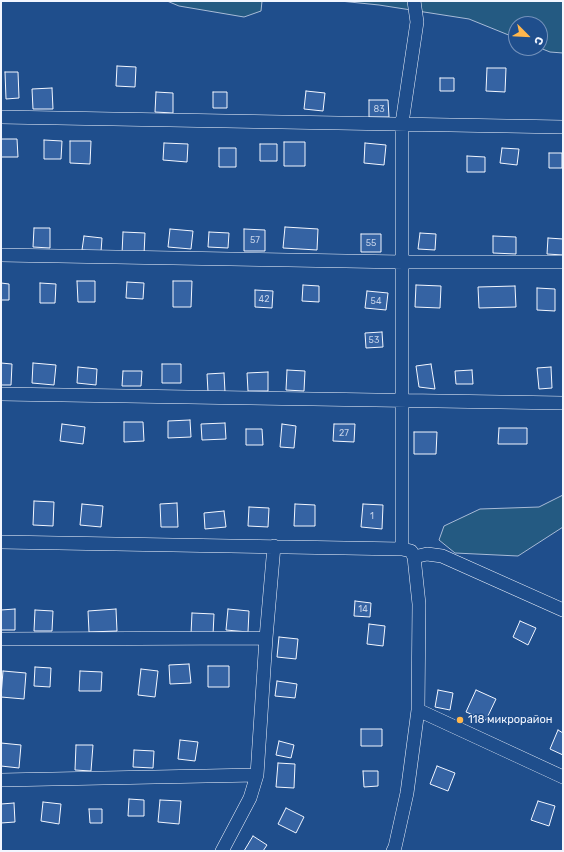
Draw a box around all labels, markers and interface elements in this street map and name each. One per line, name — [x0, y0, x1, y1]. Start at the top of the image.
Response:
north arrow — [508, 16, 548, 56]
text: С — [531, 34, 546, 47]
house number: 83 — [373, 104, 385, 114]
house number: 57 — [250, 235, 260, 245]
house number: 55 — [366, 238, 376, 248]
house number: 42 — [259, 294, 269, 304]
house number: 54 — [371, 296, 381, 306]
house number: 53 — [369, 335, 379, 345]
house number: 27 — [339, 428, 349, 438]
house number: 1 — [370, 511, 374, 521]
house number: 14 — [358, 604, 368, 614]
place label: 118 микрорайон — [468, 713, 552, 727]
marker: 118 микрорайон — [455, 715, 465, 725]

